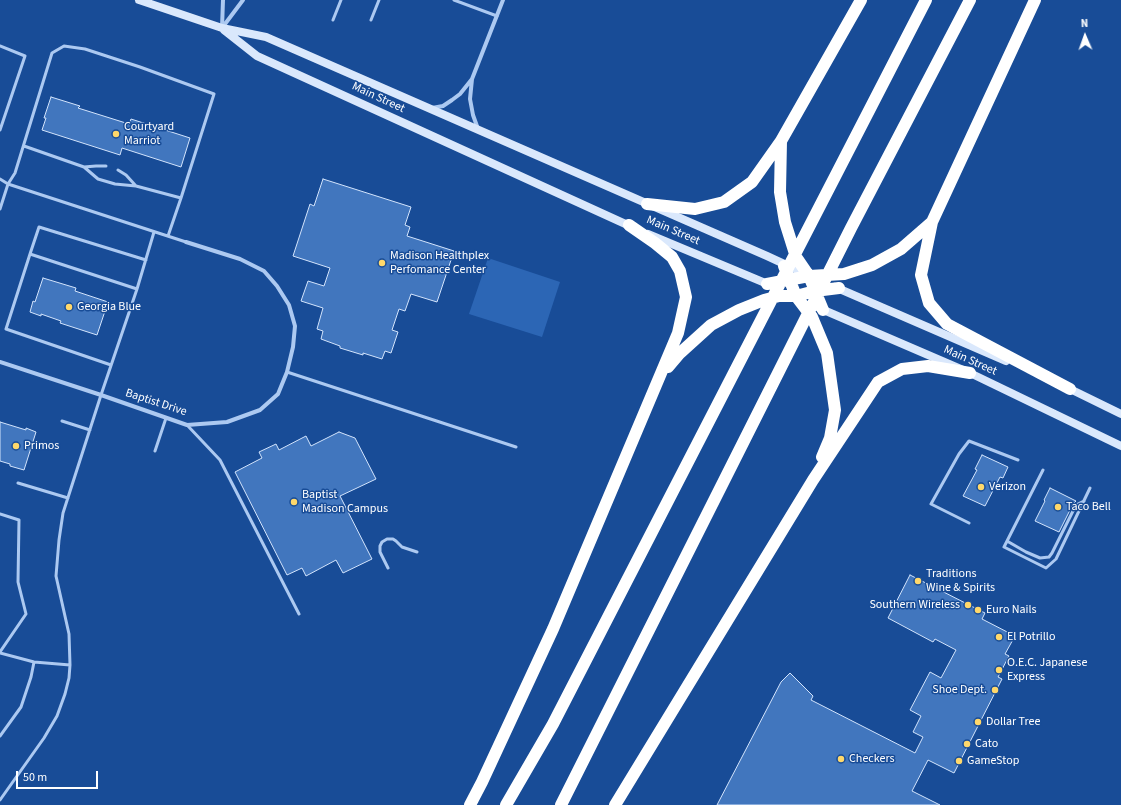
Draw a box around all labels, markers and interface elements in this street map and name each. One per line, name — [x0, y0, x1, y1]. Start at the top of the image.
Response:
north arrow — [1065, 16, 1105, 56]
text: N — [1081, 16, 1088, 31]
street label: Main Street — [349, 79, 407, 117]
place label: Courtyard Marriot — [124, 120, 174, 148]
marker: Courtyard Marriot — [111, 129, 121, 139]
street label: Main Street — [644, 213, 702, 249]
place label: Madison Healthplex Perfomance Center — [390, 249, 489, 277]
marker: Madison Healthplex Perfomance Center — [377, 258, 387, 268]
place label: Georgia Blue — [77, 300, 141, 314]
marker: Georgia Blue — [64, 302, 74, 312]
street label: Main Street — [941, 343, 999, 379]
street label: Baptist Drive — [123, 386, 189, 420]
place label: Primos — [24, 439, 59, 453]
marker: Primos — [11, 441, 21, 451]
place label: Verizon — [989, 480, 1026, 494]
marker: Verizon — [976, 482, 986, 492]
place label: Baptist Madison Campus — [302, 488, 388, 516]
marker: Baptist Madison Campus — [289, 497, 299, 507]
place label: Taco Bell — [1066, 500, 1111, 514]
marker: Taco Bell — [1053, 502, 1063, 512]
place label: Traditions Wine & Spirits — [926, 567, 995, 595]
marker: Traditions Wine & Spirits — [913, 576, 923, 586]
place label: Southern Wireless — [869, 598, 960, 612]
marker: Southern Wireless — [963, 600, 973, 610]
place label: Euro Nails — [986, 603, 1037, 617]
marker: Euro Nails — [973, 605, 983, 615]
place label: El Potrillo — [1007, 630, 1055, 644]
marker: El Potrillo — [994, 632, 1004, 642]
place label: O.E.C. Japanese Express — [1007, 656, 1087, 684]
marker: O.E.C. Japanese Express — [994, 665, 1004, 675]
place label: Shoe Dept. — [932, 683, 987, 697]
marker: Shoe Dept. — [990, 685, 1000, 695]
place label: Dollar Tree — [986, 715, 1040, 729]
marker: Dollar Tree — [973, 717, 983, 727]
place label: Cato — [975, 737, 998, 751]
marker: Cato — [962, 739, 972, 749]
place label: Checkers — [849, 752, 895, 766]
marker: Checkers — [836, 754, 846, 764]
place label: GameStop — [967, 754, 1019, 768]
marker: GameStop — [954, 756, 964, 766]
scale bar — [18, 763, 100, 789]
text: 50 m — [23, 769, 47, 786]

